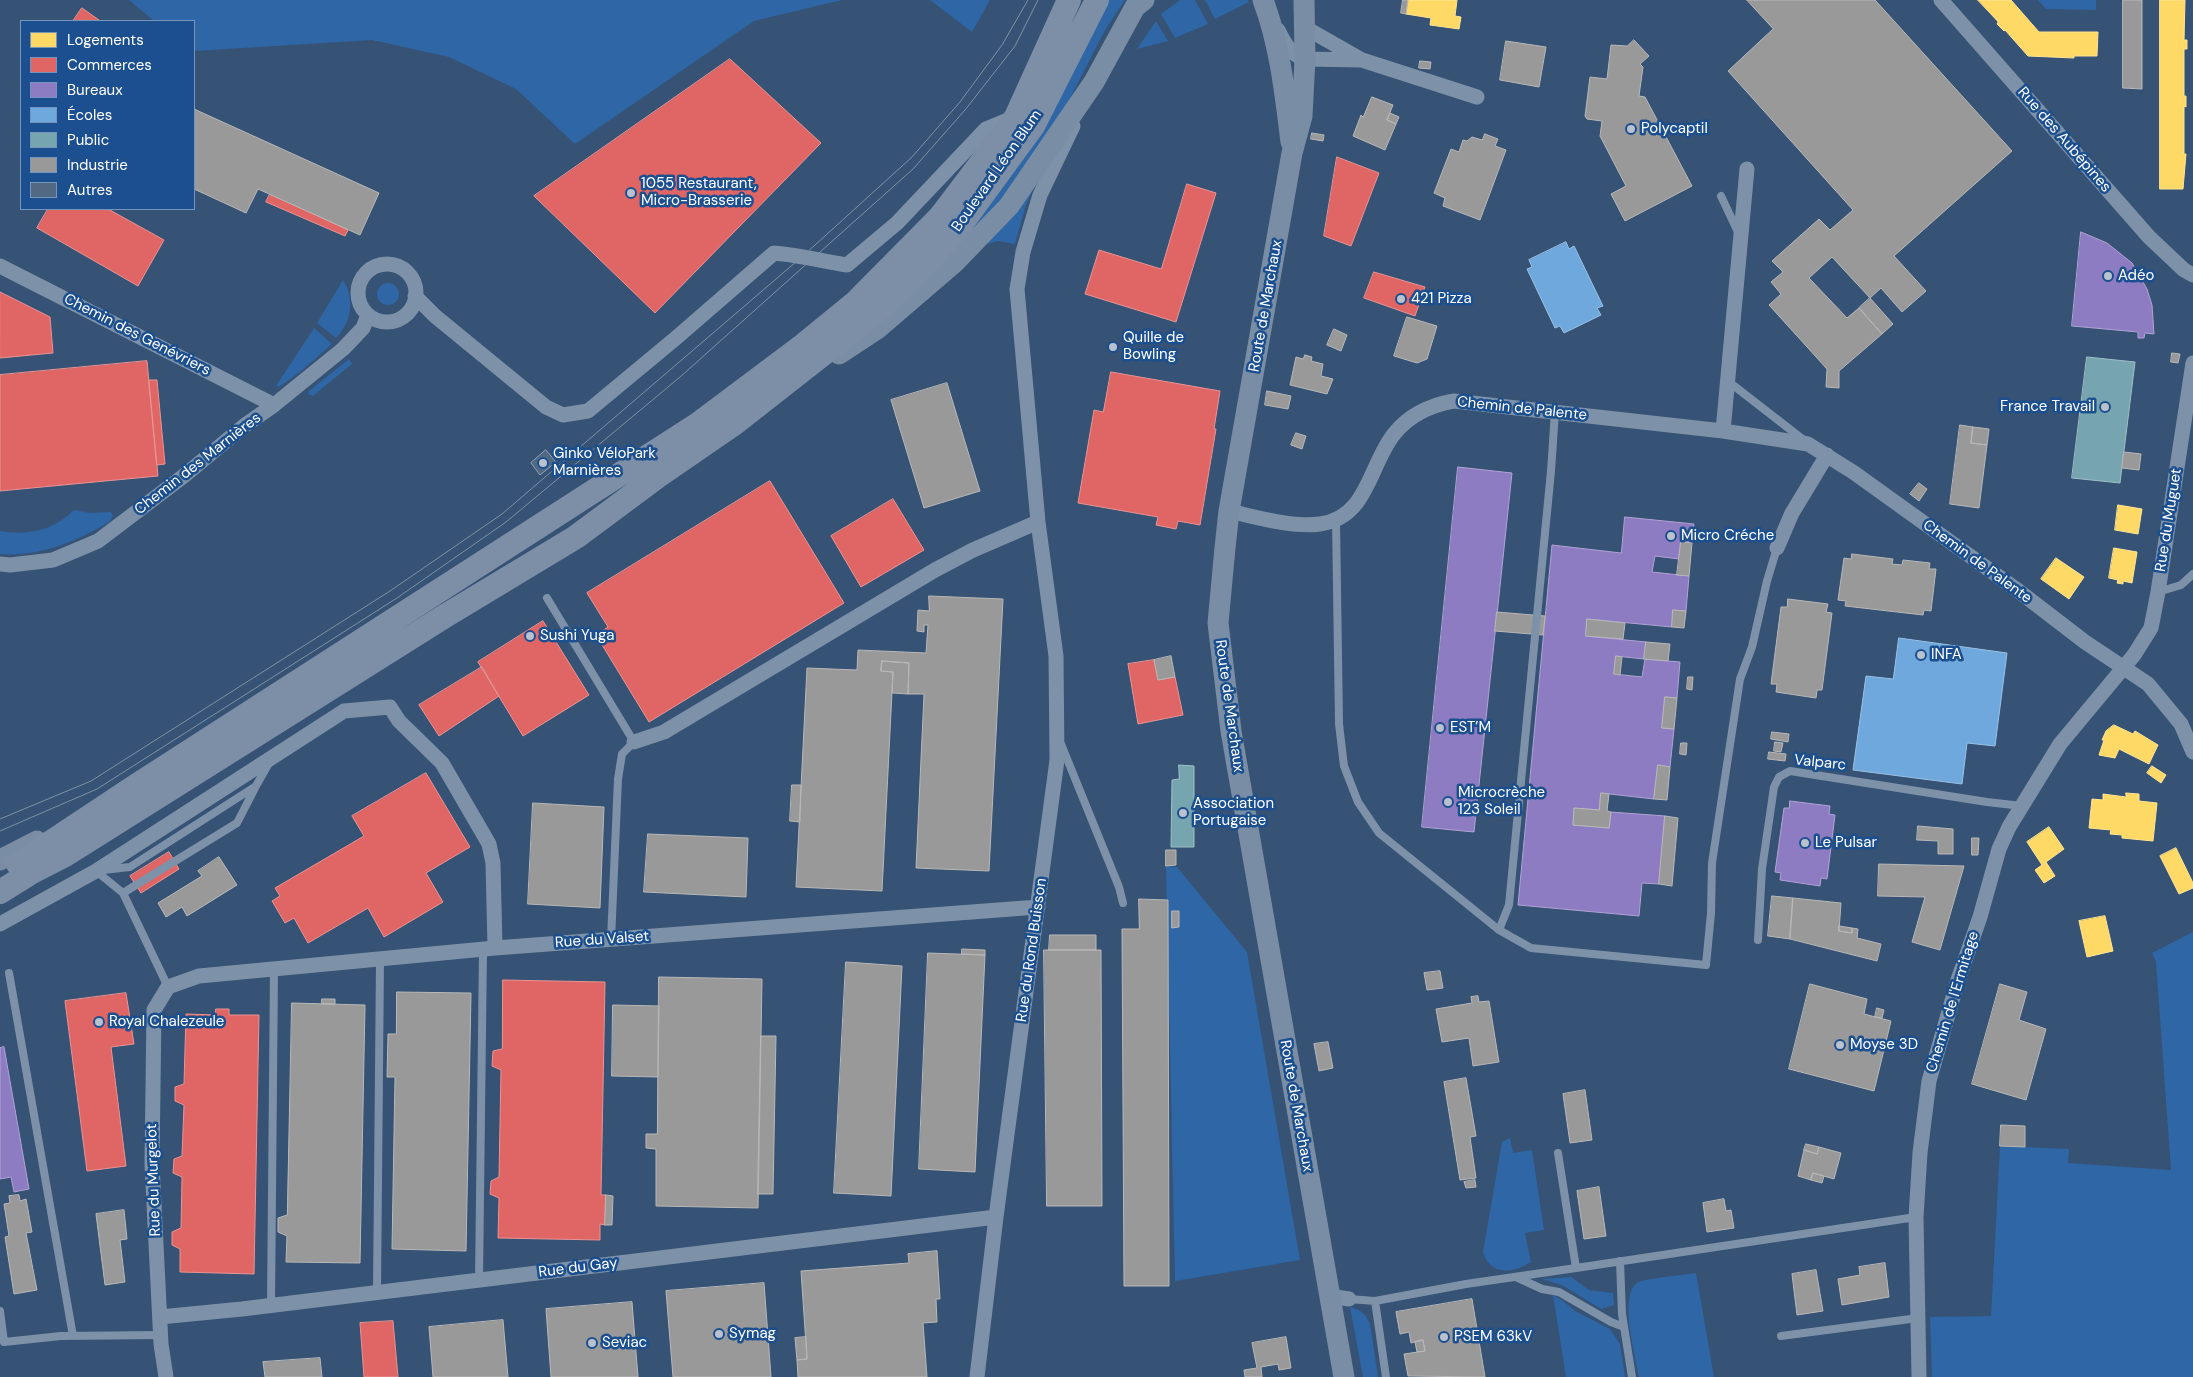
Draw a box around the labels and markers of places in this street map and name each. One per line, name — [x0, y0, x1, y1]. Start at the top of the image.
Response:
place label: Polycaptil — [1641, 120, 1708, 138]
marker: Polycaptil — [1625, 123, 1637, 135]
place label: 1055 Restaurant, Micro-Brasserie — [641, 175, 757, 210]
marker: 1055 Restaurant, Micro-Brasserie — [625, 187, 637, 199]
place label: Adéo — [2118, 267, 2154, 285]
marker: Adéo — [2102, 270, 2114, 282]
place label: 421 Pizza — [1411, 290, 1472, 308]
marker: 421 Pizza — [1395, 293, 1407, 305]
place label: Quille de Bowling — [1123, 329, 1184, 364]
marker: Quille de Bowling — [1107, 341, 1119, 353]
place label: France Travail — [2000, 398, 2095, 416]
marker: France Travail — [2099, 401, 2111, 413]
place label: Ginko VéloPark Marnières — [553, 445, 656, 480]
marker: Ginko VéloPark Marnières — [537, 457, 549, 469]
place label: Micro Créche — [1681, 527, 1774, 545]
marker: Micro Créche — [1665, 530, 1677, 542]
place label: Sushi Yuga — [540, 627, 614, 645]
marker: Sushi Yuga — [524, 630, 536, 642]
place label: INFA — [1931, 646, 1962, 664]
marker: INFA — [1915, 649, 1927, 661]
place label: EST’M — [1450, 719, 1491, 737]
marker: EST’M — [1434, 722, 1446, 734]
place label: Microcrèche 123 Soleil — [1458, 784, 1545, 819]
place label: Association Portugaise — [1193, 795, 1274, 830]
marker: Microcrèche 123 Soleil — [1442, 796, 1454, 808]
marker: Association Portugaise — [1177, 807, 1189, 819]
place label: Le Pulsar — [1815, 834, 1877, 852]
marker: Le Pulsar — [1799, 837, 1811, 849]
place label: Royal Chalezeule — [109, 1013, 224, 1031]
marker: Royal Chalezeule — [93, 1016, 105, 1028]
place label: Moyse 3D — [1850, 1036, 1918, 1054]
marker: Moyse 3D — [1834, 1039, 1846, 1051]
place label: Symag — [729, 1325, 776, 1343]
marker: Symag — [713, 1328, 725, 1340]
place label: PSEM 63kV — [1454, 1328, 1532, 1346]
marker: PSEM 63kV — [1438, 1331, 1450, 1343]
place label: Seviac — [602, 1334, 647, 1352]
marker: Seviac — [586, 1337, 598, 1349]

